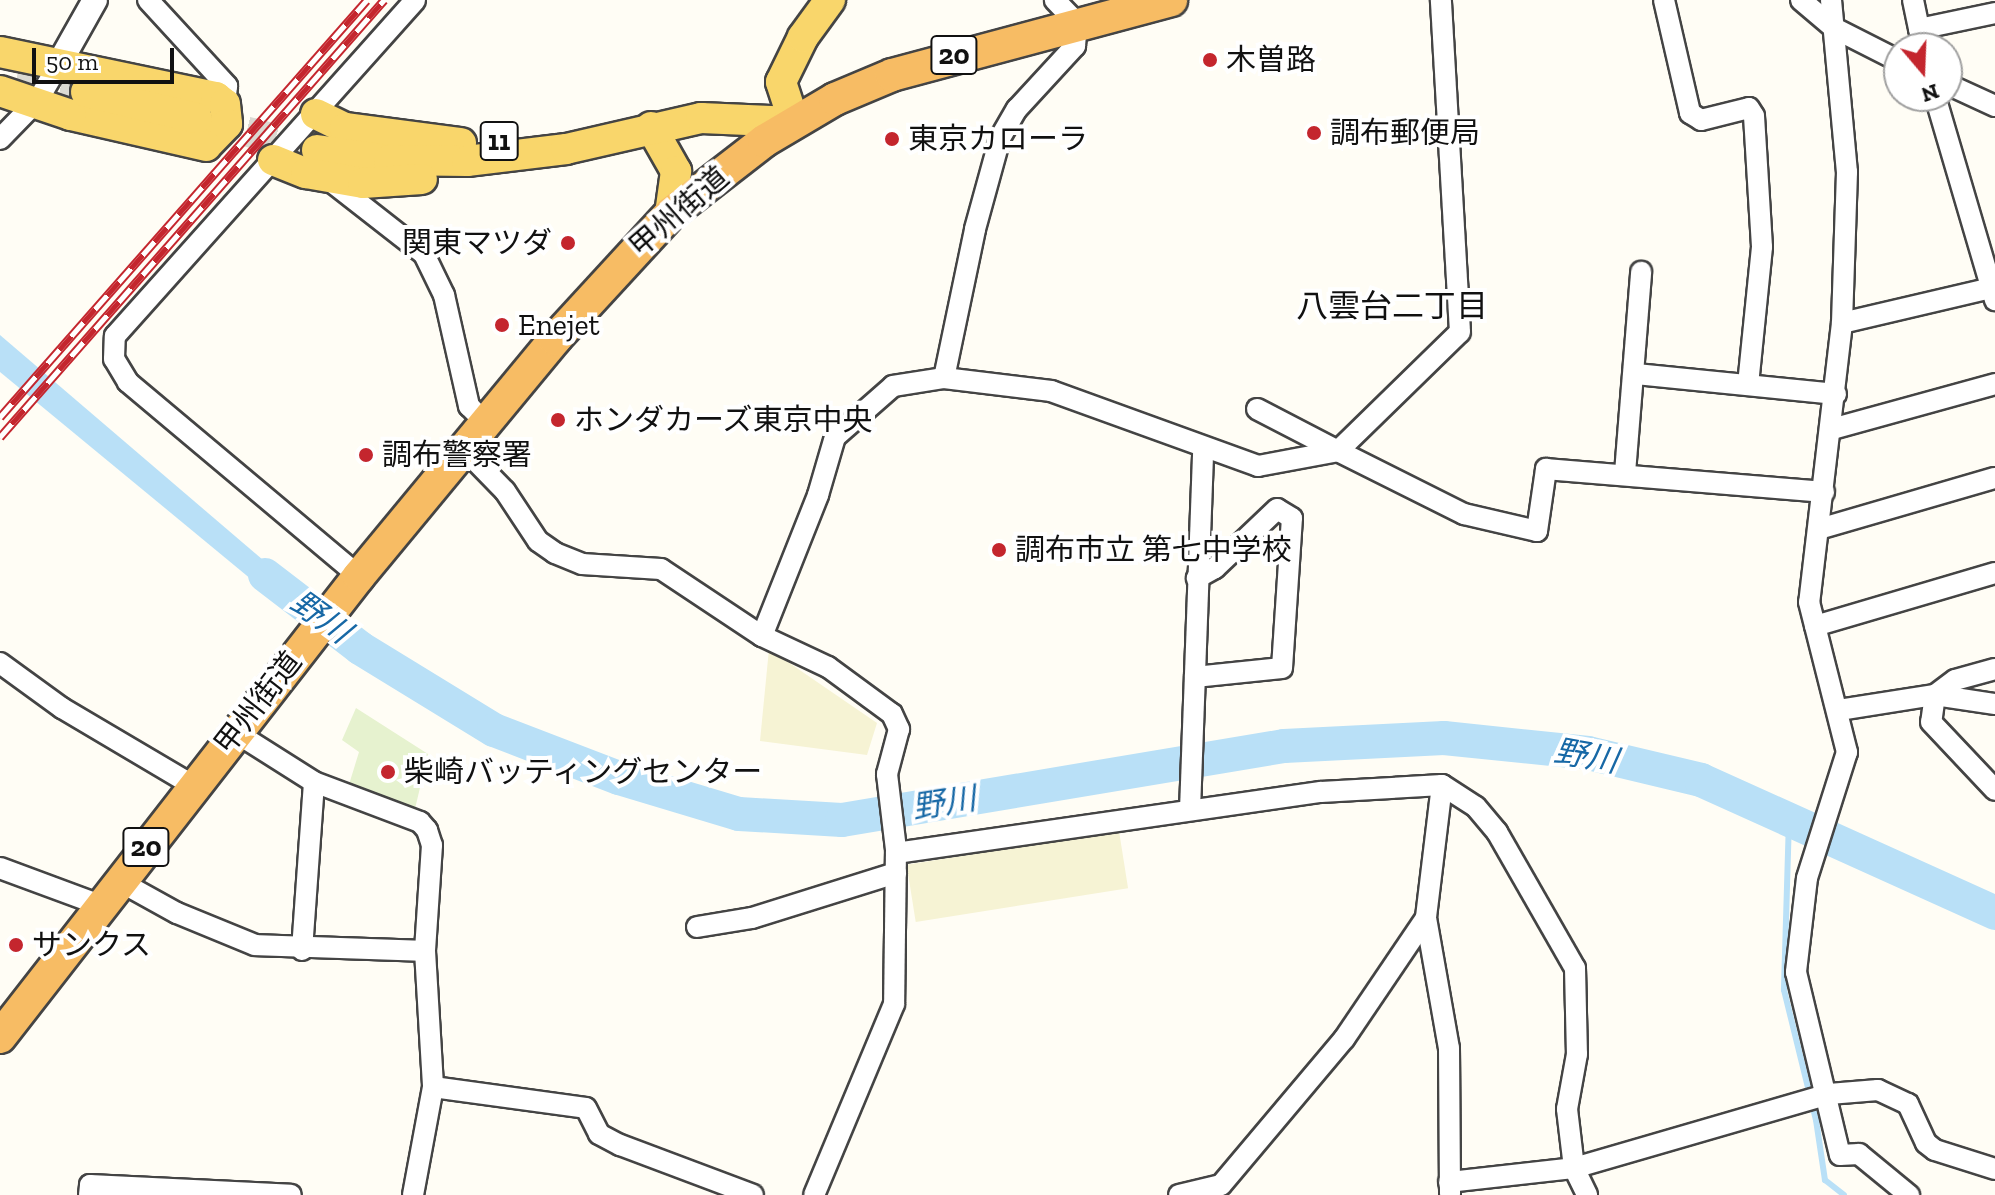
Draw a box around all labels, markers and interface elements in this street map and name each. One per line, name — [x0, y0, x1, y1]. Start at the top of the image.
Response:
road number: 20 — [930, 31, 978, 79]
scale bar — [36, 32, 178, 82]
north arrow — [1883, 32, 1963, 112]
place label: 木曽路 — [1226, 42, 1316, 78]
text: 50 m — [46, 47, 98, 76]
marker: 木曽路 — [1201, 51, 1219, 69]
text: N — [1918, 78, 1943, 109]
place label: 調布郵便局 — [1330, 115, 1480, 151]
road number: 11 — [479, 117, 519, 165]
place label: 東京カローラ — [908, 121, 1088, 157]
marker: 調布郵便局 — [1305, 124, 1323, 142]
marker: 東京カローラ — [883, 130, 901, 148]
street label: 甲州街道 — [622, 159, 736, 265]
place label: 関東マツダ — [402, 225, 552, 261]
marker: 関東マツダ — [559, 234, 577, 252]
district label: 八雲台二丁目 — [1296, 287, 1488, 325]
place label: Enejet — [518, 307, 600, 343]
marker: Enejet — [493, 316, 511, 334]
place label: ホンダカーズ東京中央 — [574, 402, 874, 438]
marker: ホンダカーズ東京中央 — [549, 411, 567, 429]
place label: 調布警察署 — [382, 437, 532, 473]
marker: 調布警察署 — [357, 446, 375, 464]
place label: 調布市立 第七中学校 — [1015, 532, 1292, 568]
marker: 調布市立 第七中学校 — [990, 541, 1008, 559]
water label: 野川 — [284, 583, 358, 651]
street label: 甲州街道 — [207, 645, 309, 761]
water label: 野川 — [1551, 732, 1621, 780]
place label: 柴崎バッティングセンター — [404, 754, 764, 790]
marker: 柴崎バッティングセンター — [379, 763, 397, 781]
water label: 野川 — [909, 779, 979, 827]
road number: 20 — [122, 823, 170, 871]
place label: サンクス — [32, 927, 152, 963]
marker: サンクス — [7, 936, 25, 954]

